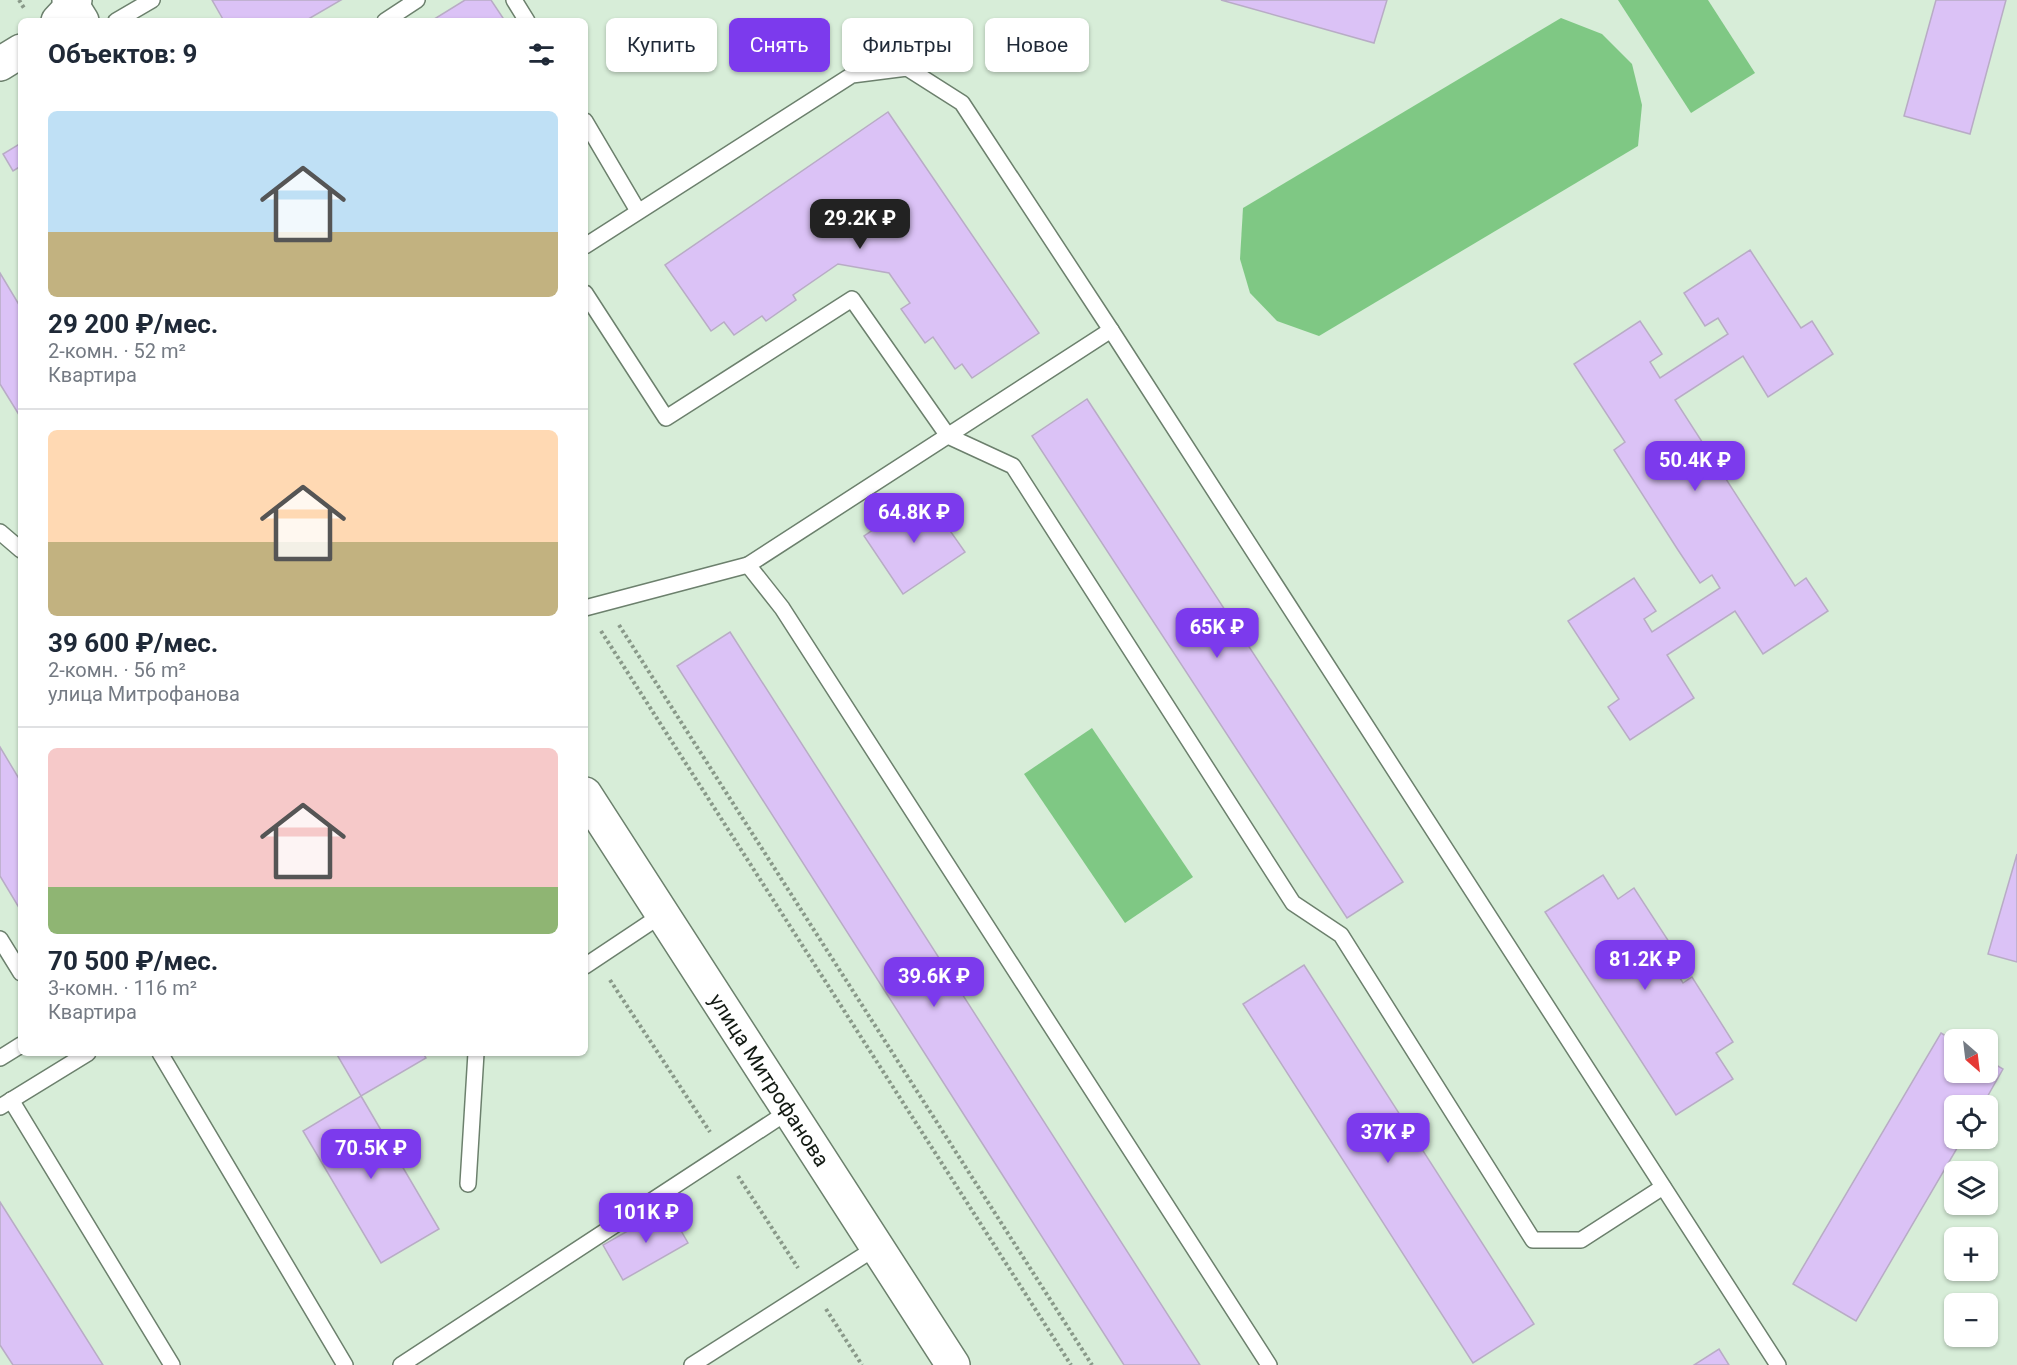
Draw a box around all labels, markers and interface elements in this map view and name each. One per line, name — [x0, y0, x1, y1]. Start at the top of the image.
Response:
chip: Купить — [606, 18, 717, 72]
chip: Снять — [729, 18, 830, 72]
chip: Фильтры — [842, 18, 973, 72]
chip: Новое — [985, 18, 1089, 72]
icon: filters — [525, 38, 558, 71]
text: Объектов: 9 — [48, 39, 197, 69]
icon: home — [249, 150, 357, 258]
pin: 29.2K ₽ — [805, 199, 915, 250]
text: 29.2K ₽ — [824, 206, 896, 230]
text: 29 200 ₽/мес. — [48, 309, 218, 339]
text: 2-комн. · 52 m² — [48, 339, 186, 363]
text: Квартира — [48, 363, 137, 387]
pin: 50.4K ₽ — [1640, 441, 1750, 492]
text: 50.4K ₽ — [1659, 448, 1731, 472]
icon: home — [249, 469, 357, 577]
pin: 64.8K ₽ — [859, 493, 969, 544]
text: 64.8K ₽ — [878, 500, 950, 524]
pin: 65K ₽ — [1175, 608, 1259, 659]
text: 65K ₽ — [1190, 615, 1244, 639]
text: 39 600 ₽/мес. — [48, 628, 218, 658]
text: 2-комн. · 56 m² — [48, 658, 186, 682]
text: улица Митрофанова — [48, 682, 240, 706]
icon: home — [249, 787, 357, 895]
pin: 81.2K ₽ — [1590, 940, 1700, 991]
text: 70 500 ₽/мес. — [48, 946, 218, 976]
text: 81.2K ₽ — [1609, 947, 1681, 971]
pin: 39.6K ₽ — [879, 957, 989, 1008]
text: 39.6K ₽ — [898, 964, 970, 988]
text: 3-комн. · 116 m² — [48, 976, 197, 1000]
street label: улица Митрофанова — [704, 989, 834, 1171]
text: Квартира — [48, 1000, 137, 1024]
north arrow — [1944, 1029, 1998, 1083]
map controls — [1944, 1029, 1998, 1347]
button: locate — [1944, 1095, 1998, 1149]
pin: 37K ₽ — [1346, 1113, 1430, 1164]
text: 37K ₽ — [1361, 1120, 1415, 1144]
pin: 70.5K ₽ — [316, 1129, 426, 1180]
text: 70.5K ₽ — [335, 1136, 407, 1160]
button: layers — [1944, 1161, 1998, 1215]
pin: 101K ₽ — [597, 1193, 695, 1244]
text: 101K ₽ — [613, 1200, 679, 1224]
button: + — [1944, 1227, 1998, 1281]
button: − — [1944, 1293, 1998, 1347]

